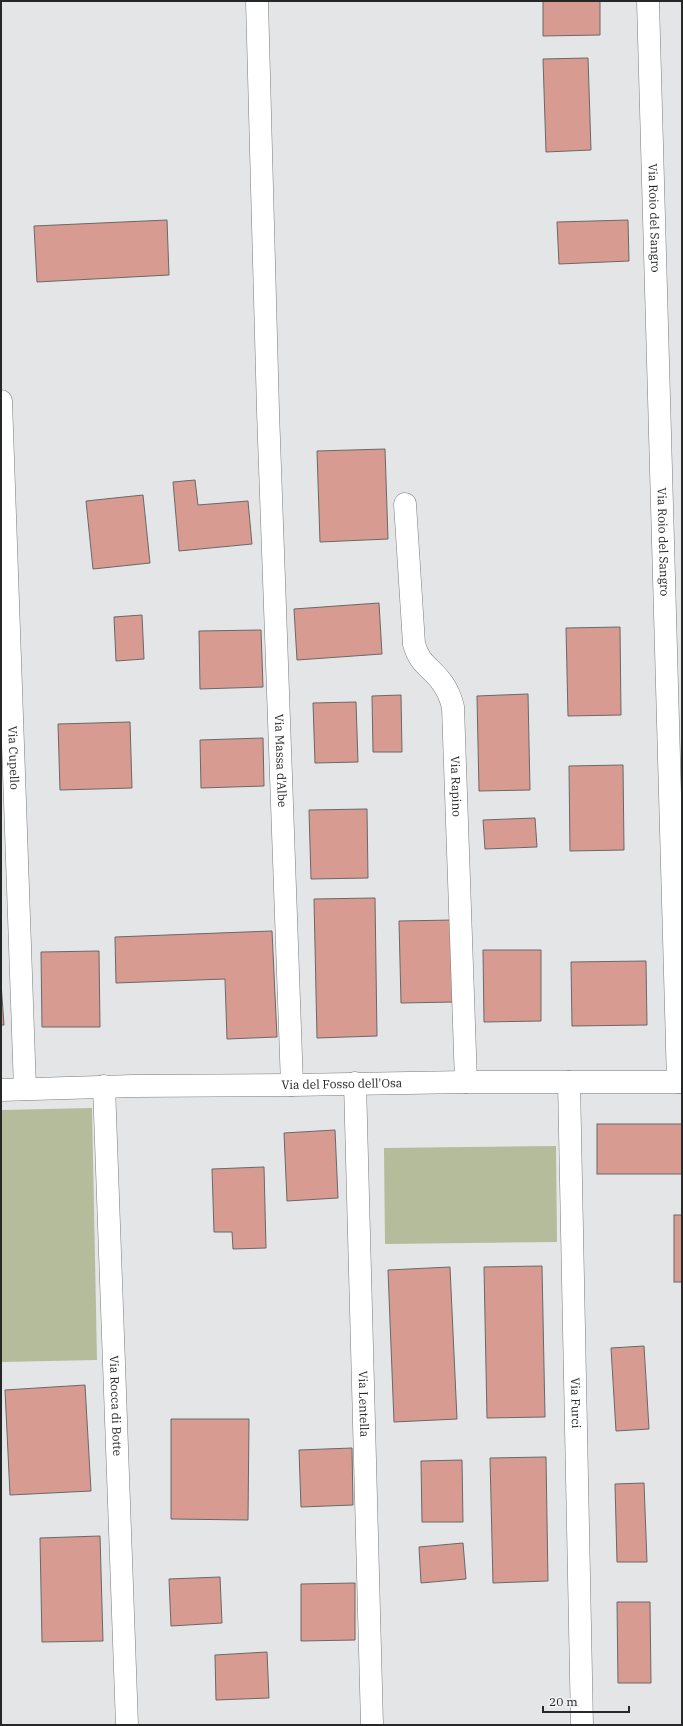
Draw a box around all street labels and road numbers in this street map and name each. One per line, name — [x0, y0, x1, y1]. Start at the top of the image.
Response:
street label: Via Roio del Sangro — [646, 163, 664, 273]
street label: Via Roio del Sangro — [654, 487, 673, 597]
street label: Via Massa d'Albe — [272, 714, 290, 808]
street label: Via Cupello — [5, 726, 23, 790]
street label: Via Rapino — [448, 756, 465, 817]
street label: Via del Fosso dell'Osa — [281, 1075, 403, 1092]
street label: Via Rocca di Botte — [107, 1355, 125, 1456]
street label: Via Lentella — [356, 1370, 372, 1438]
street label: Via Furci — [568, 1377, 584, 1429]

